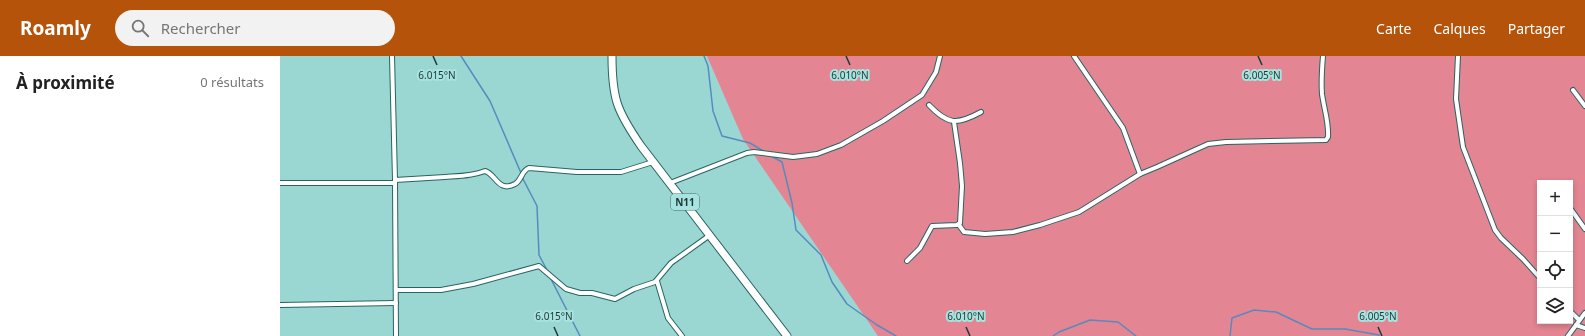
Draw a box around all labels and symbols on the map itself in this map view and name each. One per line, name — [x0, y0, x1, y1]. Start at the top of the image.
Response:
text: 6.015°N — [418, 68, 456, 82]
text: 6.010°N — [831, 68, 869, 82]
text: 6.005°N — [1243, 68, 1281, 82]
road number: N11 — [671, 194, 699, 210]
text: 6.015°N — [535, 309, 573, 323]
text: 6.010°N — [947, 309, 985, 323]
text: 6.005°N — [1359, 309, 1397, 323]

